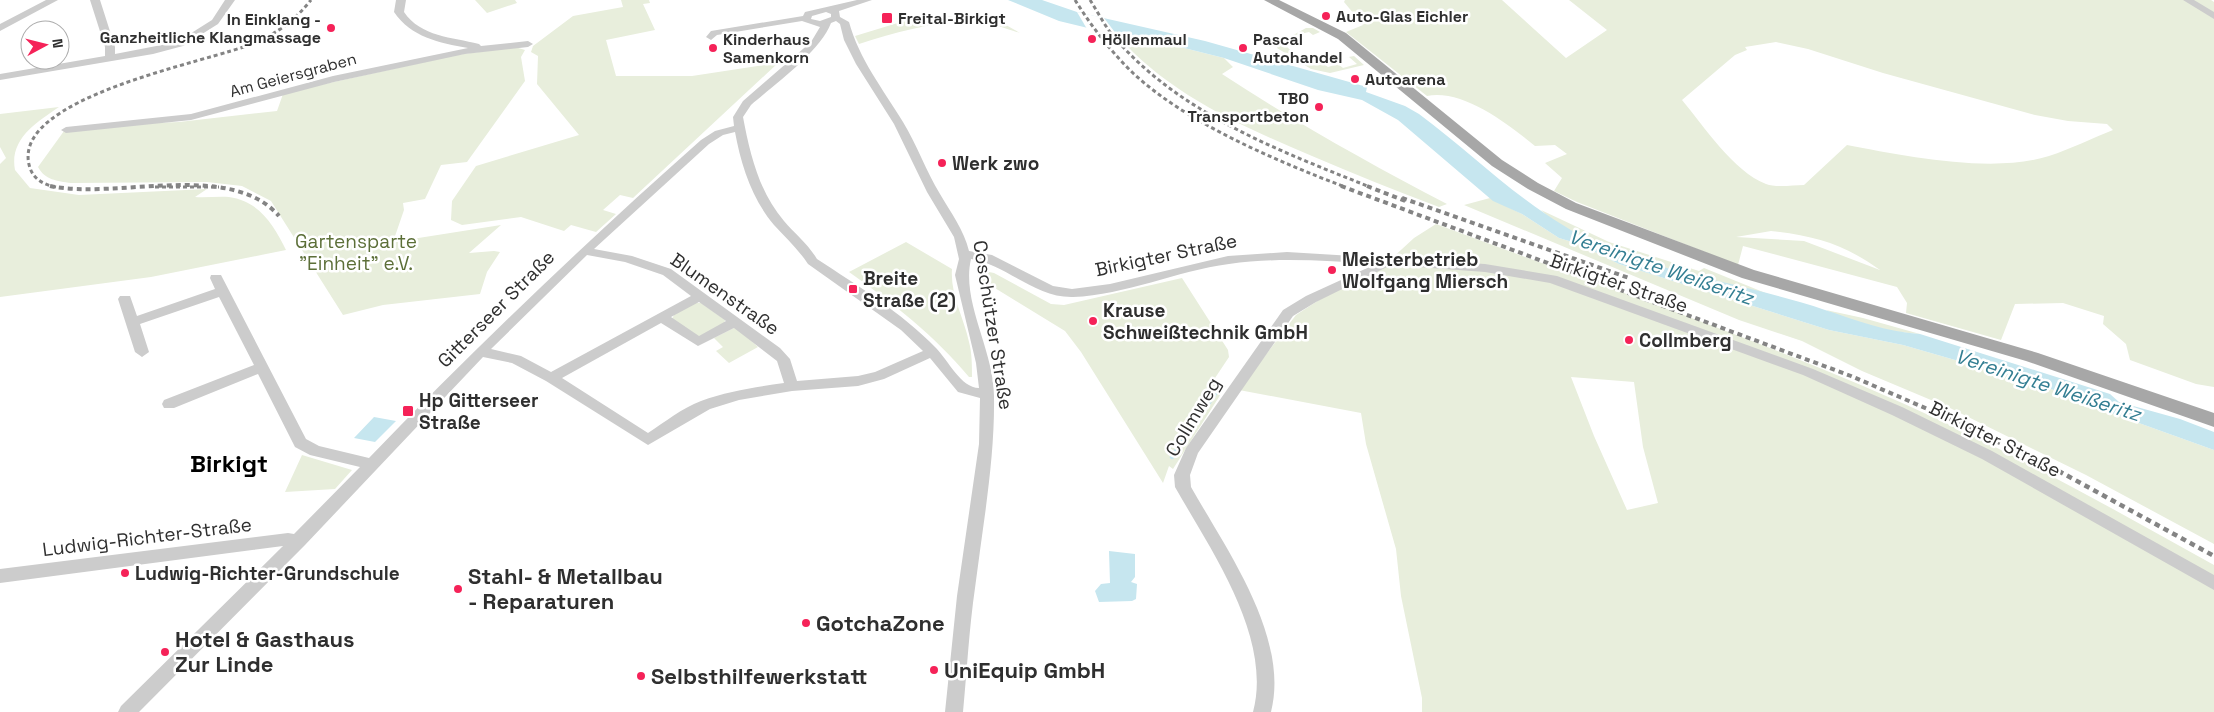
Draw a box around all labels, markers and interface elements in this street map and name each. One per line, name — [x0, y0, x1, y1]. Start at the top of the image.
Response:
place label: Auto-Glas Eichler — [1336, 6, 1468, 27]
place label: Freital-Birkigt — [898, 8, 1006, 29]
place label: In Einklang - Ganzheitliche Klangmassage — [100, 9, 321, 48]
marker: Auto-Glas Eichler — [1320, 10, 1332, 22]
marker: Freital-Birkigt — [880, 11, 894, 25]
north arrow — [20, 20, 70, 70]
marker: In Einklang - Ganzheitliche Klangmassage — [325, 22, 337, 34]
place label: Kinderhaus Samenkorn — [723, 29, 810, 68]
place label: Höllenmaul — [1102, 29, 1187, 50]
place label: Pascal Autohandel — [1253, 29, 1342, 68]
marker: Höllenmaul — [1086, 33, 1098, 45]
text: N — [48, 38, 67, 49]
marker: Kinderhaus Samenkorn — [707, 42, 719, 54]
marker: Pascal Autohandel — [1237, 42, 1249, 54]
street label: Am Geiersgraben — [227, 48, 359, 102]
place label: Autoarena — [1365, 69, 1445, 90]
marker: Autoarena — [1349, 73, 1361, 85]
place label: TBO Transportbeton — [1188, 88, 1309, 127]
marker: TBO Transportbeton — [1313, 101, 1325, 113]
place label: Werk zwo — [952, 151, 1039, 176]
marker: Werk zwo — [936, 157, 948, 169]
water label: Vereinigte Weißeritz — [1565, 223, 1758, 311]
street label: Birkigter Straße — [1093, 228, 1239, 282]
park label: Gartensparte "Einheit" e.V. — [295, 229, 417, 276]
street label: Coschützer Straße — [967, 238, 1019, 412]
street label: Gitterseer Straße — [432, 245, 560, 373]
street label: Blumenstraße — [666, 247, 784, 341]
place label: Meisterbetrieb Wolfgang Miersch — [1342, 247, 1508, 294]
street label: Birkigter Straße — [1547, 248, 1691, 318]
marker: Meisterbetrieb Wolfgang Miersch — [1326, 264, 1338, 276]
place label: Breite Straße (2) — [863, 266, 956, 313]
marker: Breite Straße (2) — [847, 283, 859, 295]
place label: Krause Schweißtechnik GmbH — [1103, 298, 1308, 345]
marker: Krause Schweißtechnik GmbH — [1087, 315, 1099, 327]
place label: Collmberg — [1639, 328, 1732, 353]
marker: Collmberg — [1623, 334, 1635, 346]
water label: Vereinigte Weißeritz — [1952, 343, 2146, 428]
street label: Collmweg — [1160, 373, 1226, 461]
place label: Hp Gitterseer Straße — [419, 388, 539, 435]
street label: Birkigter Straße — [1925, 395, 2065, 483]
marker: Hp Gitterseer Straße — [401, 404, 415, 418]
district label: Birkigt — [190, 448, 268, 479]
street label: Ludwig-Richter-Straße — [41, 512, 253, 562]
place label: Ludwig-Richter-Grundschule — [135, 561, 400, 586]
place label: Stahl- & Metallbau - Reparaturen — [468, 562, 663, 615]
marker: Ludwig-Richter-Grundschule — [119, 567, 131, 579]
marker: Stahl- & Metallbau - Reparaturen — [452, 583, 464, 595]
place label: GotchaZone — [816, 609, 945, 637]
marker: GotchaZone — [800, 617, 812, 629]
place label: Hotel & Gasthaus Zur Linde — [175, 625, 354, 678]
marker: Hotel & Gasthaus Zur Linde — [159, 646, 171, 658]
place label: UniEquip GmbH — [944, 656, 1105, 684]
place label: Selbsthilfewerkstatt — [651, 662, 867, 690]
marker: UniEquip GmbH — [928, 664, 940, 676]
marker: Selbsthilfewerkstatt — [635, 670, 647, 682]

